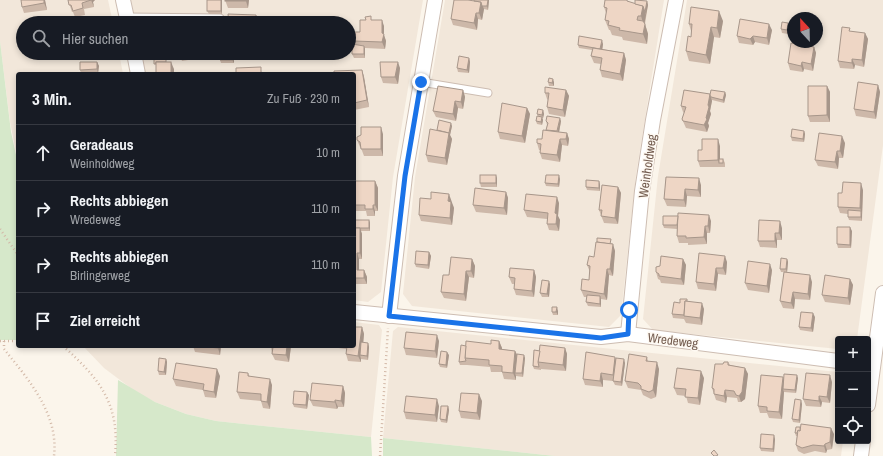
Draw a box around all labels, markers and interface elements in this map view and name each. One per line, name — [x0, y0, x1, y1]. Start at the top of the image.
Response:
north arrow — [787, 12, 823, 48]
search box — [16, 16, 356, 60]
icon: search — [30, 27, 52, 49]
text: Hier suchen — [62, 28, 128, 49]
route end — [412, 73, 430, 91]
text: 3 Min. — [32, 87, 72, 110]
text: Zu Fuß · 230 m — [267, 90, 340, 107]
street label: Weinholdweg — [635, 133, 660, 199]
text: Geradeaus — [70, 134, 134, 155]
icon: ahead — [32, 142, 54, 164]
text: 10 m — [316, 144, 340, 161]
text: Weinholdweg — [70, 155, 134, 172]
text: Rechts abbiegen — [70, 190, 168, 211]
icon: right — [32, 198, 54, 220]
text: 110 m — [311, 200, 340, 217]
text: Wredeweg — [70, 211, 121, 228]
text: Rechts abbiegen — [70, 246, 168, 267]
icon: right — [32, 254, 54, 276]
text: 110 m — [311, 256, 340, 273]
text: Birlingerweg — [70, 267, 130, 284]
route start — [620, 301, 638, 319]
icon: arrive — [32, 310, 54, 332]
text: Ziel erreicht — [70, 310, 140, 331]
street label: Wredeweg — [647, 329, 699, 352]
map controls — [835, 336, 871, 444]
button: + — [835, 336, 871, 372]
button: − — [835, 372, 871, 408]
button: locate — [835, 408, 871, 444]

